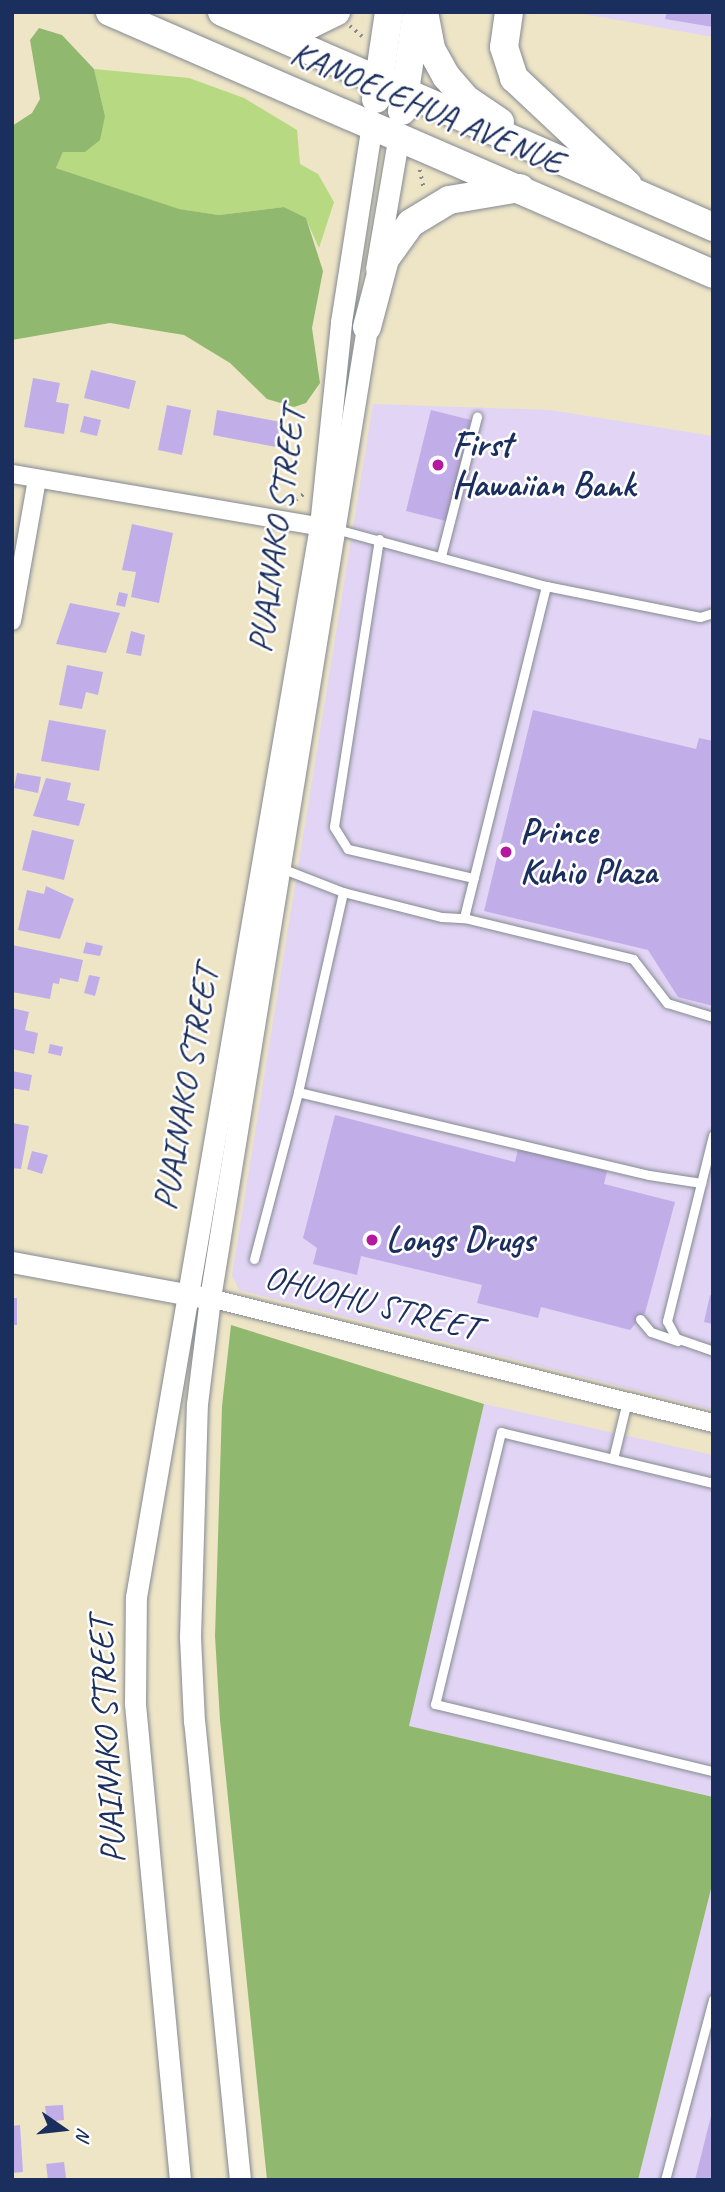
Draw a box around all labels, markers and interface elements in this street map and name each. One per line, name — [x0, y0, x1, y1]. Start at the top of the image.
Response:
street label: KANOELEHUA AVENUE — [285, 32, 569, 184]
street label: PUAINAKO STREET — [239, 404, 315, 656]
place label: First Hawaiian Bank — [452, 424, 635, 506]
marker: First Hawaiian Bank — [430, 457, 446, 473]
place label: Prince Kuhio Plaza — [520, 811, 657, 893]
marker: Prince Kuhio Plaza — [498, 844, 514, 860]
street label: PUAINAKO STREET — [144, 962, 228, 1214]
place label: Longs Drugs — [386, 1219, 535, 1261]
marker: Longs Drugs — [364, 1232, 380, 1248]
street label: OHUOHU STREET — [260, 1256, 484, 1350]
street label: PUAINAKO STREET — [80, 1615, 134, 1865]
north arrow — [28, 2094, 98, 2164]
text: N — [70, 2125, 96, 2143]

